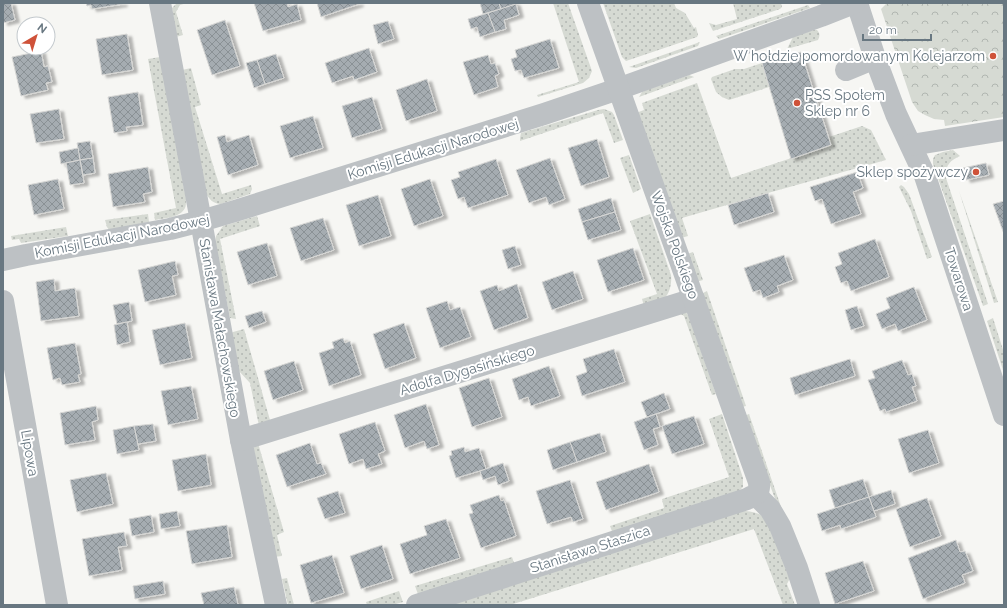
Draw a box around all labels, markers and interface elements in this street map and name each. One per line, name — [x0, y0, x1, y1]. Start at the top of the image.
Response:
north arrow — [16, 16, 56, 56]
scale bar — [863, 16, 931, 42]
text: N — [35, 21, 49, 36]
text: 20 m — [869, 23, 897, 37]
place label: W hołdzie pomordowanym Kolejarzom — [733, 48, 985, 64]
marker: W hołdzie pomordowanym Kolejarzom — [988, 51, 998, 61]
place label: PSS Społem Sklep nr 6 — [805, 87, 885, 119]
marker: PSS Społem Sklep nr 6 — [792, 98, 802, 108]
street label: Komisji Edukacji Narodowej — [346, 115, 520, 183]
place label: Sklep spożywczy — [857, 164, 968, 180]
marker: Sklep spożywczy — [971, 167, 981, 177]
street label: Wojska Polskiego — [648, 189, 702, 301]
street label: Komisji Edukacji Narodowej — [33, 211, 211, 261]
street label: Stanisława Małachowskiego — [196, 237, 244, 419]
street label: Towarowa — [941, 245, 977, 313]
street label: Adolfa Dygasińskiego — [398, 342, 536, 398]
street label: Lipowa — [18, 429, 42, 477]
street label: Stanisława Staszica — [528, 522, 652, 576]

